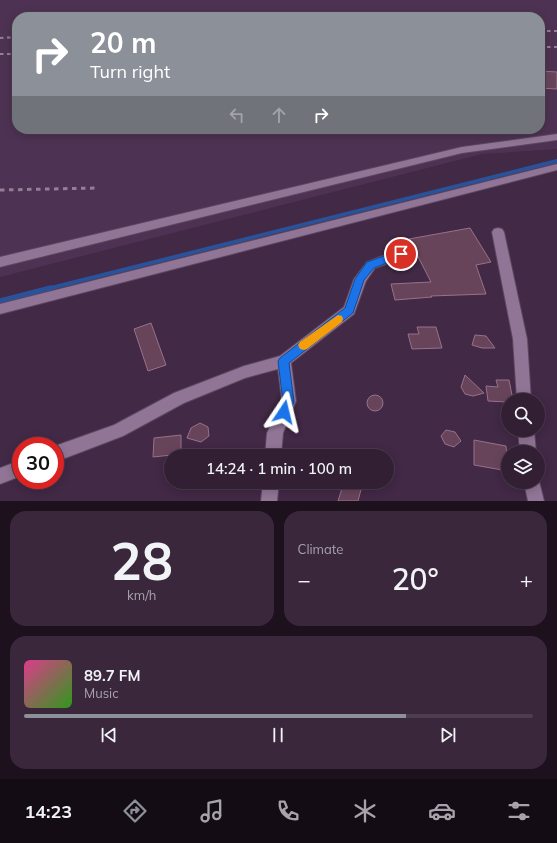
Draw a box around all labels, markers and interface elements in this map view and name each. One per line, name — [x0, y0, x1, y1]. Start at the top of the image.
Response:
text: 20 m — [90, 25, 156, 60]
icon: right — [24, 28, 76, 80]
text: Turn right — [90, 60, 170, 83]
icon: left — [226, 104, 248, 126]
icon: ahead — [268, 104, 290, 126]
icon: right — [310, 104, 332, 126]
pin — [384, 237, 418, 271]
icon: arrive — [390, 243, 412, 265]
position arrow — [263, 391, 305, 433]
map controls — [501, 393, 545, 489]
button: search — [501, 393, 545, 437]
speed limit sign: 30 — [12, 437, 64, 489]
button: layers — [501, 445, 545, 489]
text: 14:24 · 1 min · 100 m — [206, 459, 352, 478]
text: 28 — [111, 528, 173, 593]
text: Climate — [298, 541, 343, 557]
text: 20° — [392, 560, 439, 598]
text: − — [298, 566, 311, 594]
text: + — [520, 566, 533, 594]
text: km/h — [127, 587, 156, 603]
text: 89.7 FM — [84, 666, 140, 685]
text: Music — [84, 685, 119, 701]
icon: previous — [98, 724, 120, 746]
icon: pause — [267, 724, 289, 746]
icon: next — [437, 724, 459, 746]
icon: directions — [121, 797, 149, 825]
icon: music — [198, 797, 226, 825]
icon: phone — [274, 797, 302, 825]
icon: climate — [351, 797, 379, 825]
icon: car — [428, 797, 456, 825]
icon: filters — [505, 797, 533, 825]
text: 14:23 — [24, 800, 72, 823]

